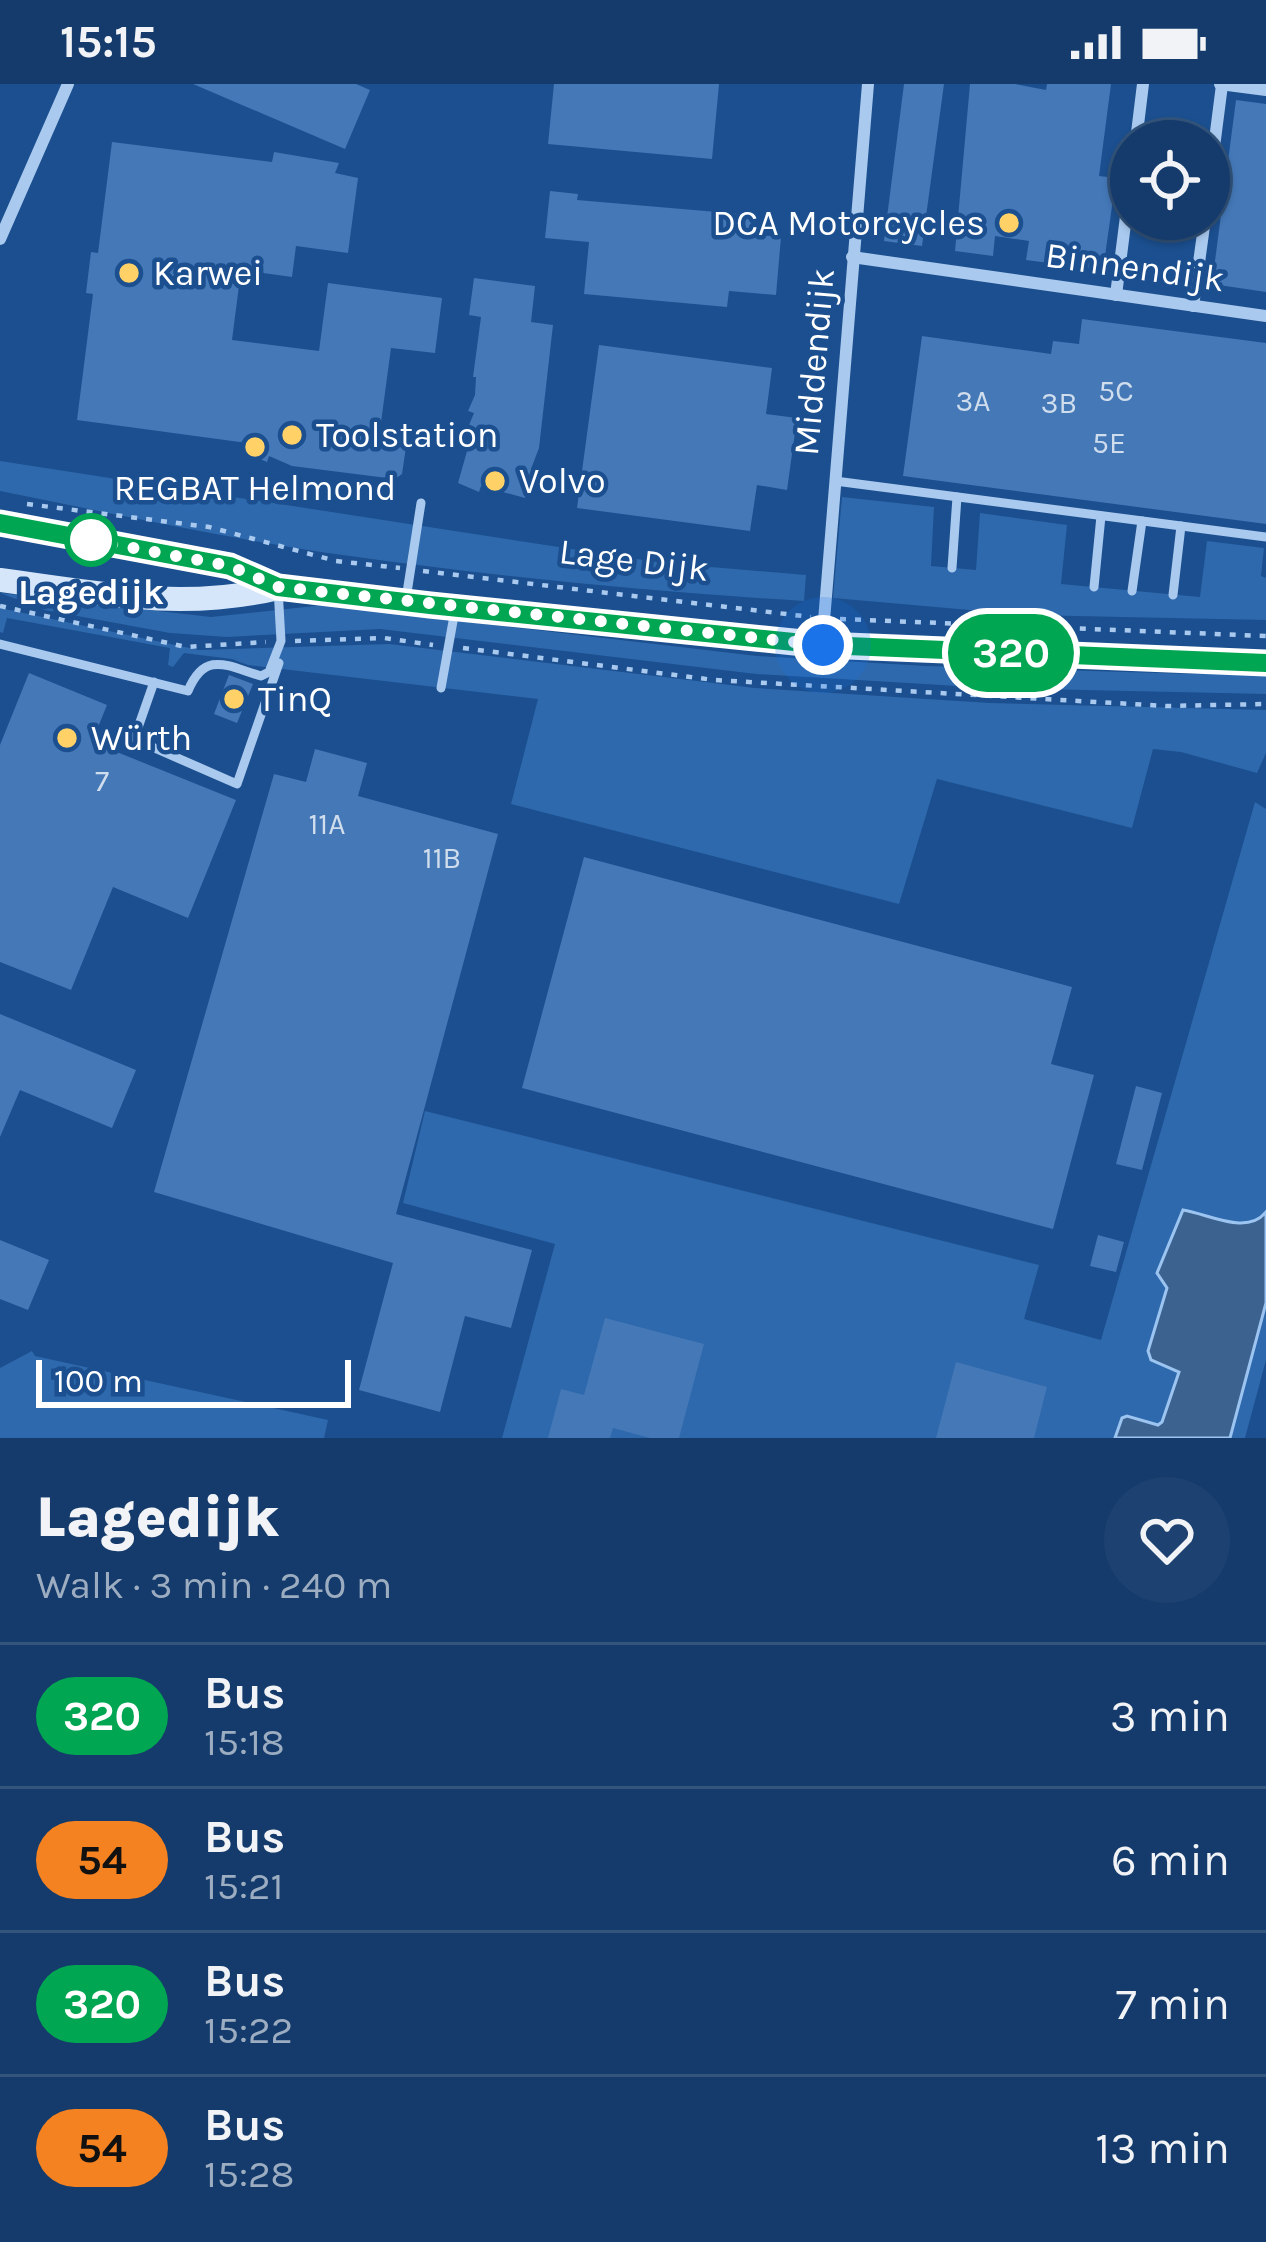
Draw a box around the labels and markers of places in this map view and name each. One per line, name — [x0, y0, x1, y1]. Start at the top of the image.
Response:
place label: DCA Motorcycles — [712, 202, 985, 244]
marker: DCA Motorcycles — [996, 210, 1022, 236]
place label: Karwei — [153, 252, 263, 294]
marker: Karwei — [116, 260, 142, 286]
place label: Toolstation — [316, 414, 499, 456]
marker: Toolstation — [279, 422, 305, 448]
marker: REGBAT Helmond — [242, 434, 268, 460]
place label: Volvo — [519, 460, 606, 502]
place label: REGBAT Helmond — [114, 467, 396, 509]
marker: Volvo — [482, 468, 508, 494]
marker: Lagedijk — [66, 515, 116, 565]
place label: Lagedijk — [18, 571, 164, 614]
place label: TinQ — [258, 678, 332, 720]
marker: TinQ — [221, 686, 247, 712]
place label: Würth — [91, 717, 192, 759]
marker: Würth — [54, 725, 80, 751]

